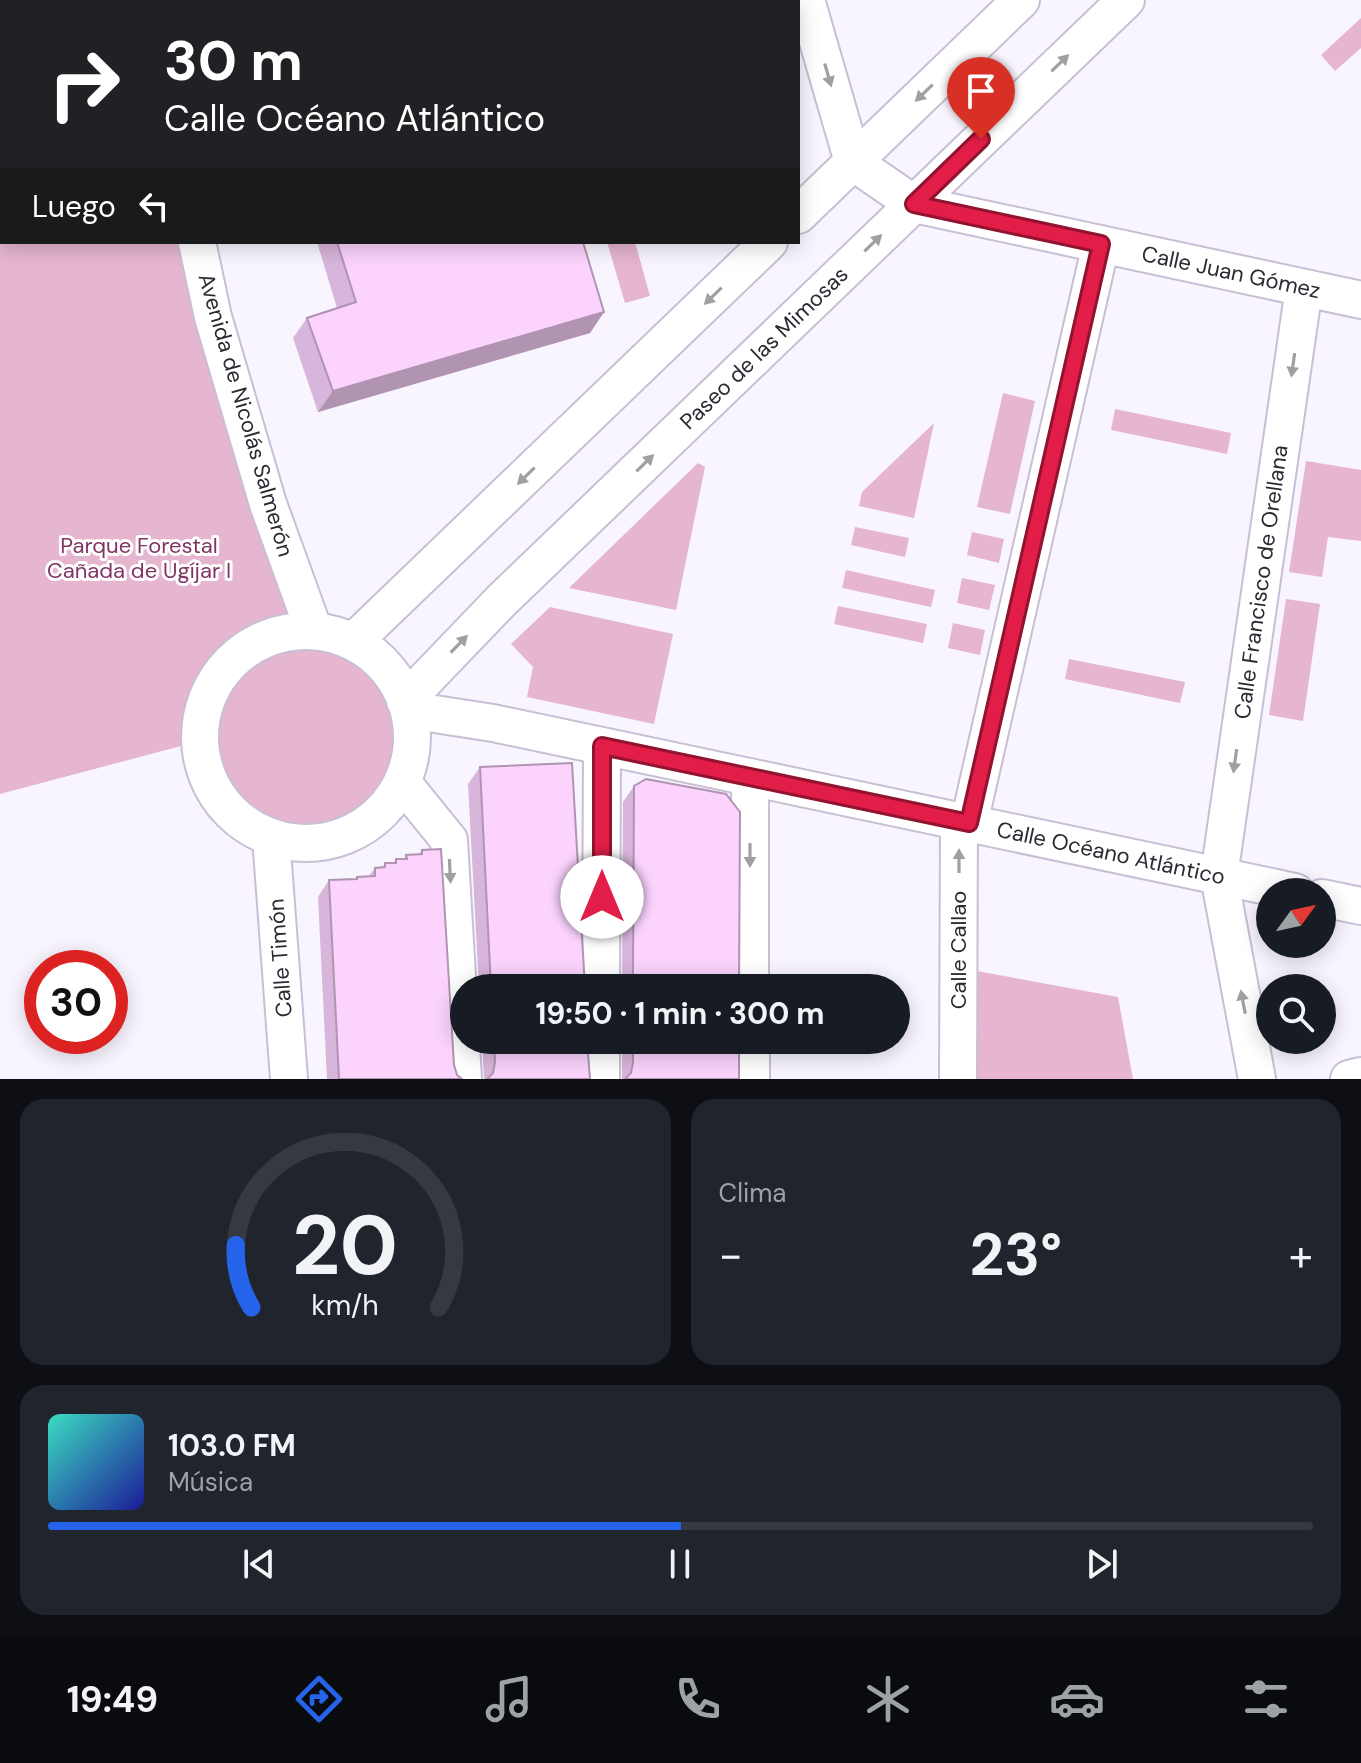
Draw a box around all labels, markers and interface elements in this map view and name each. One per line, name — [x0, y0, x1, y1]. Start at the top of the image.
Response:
text: 30 m — [164, 24, 303, 97]
icon: right — [32, 32, 136, 136]
one-way arrow — [1050, 54, 1069, 73]
pin — [947, 57, 1015, 139]
one-way arrow — [822, 63, 835, 87]
icon: arrive — [959, 69, 1003, 113]
one-way arrow — [915, 83, 934, 102]
text: Calle Océano Atlántico — [164, 95, 545, 142]
icon: left — [132, 184, 176, 228]
text: Luego — [32, 187, 116, 226]
one-way arrow — [863, 235, 882, 253]
street label: Calle Juan Gómez — [1139, 239, 1323, 305]
street label: Paseo de las Mimosas — [674, 260, 854, 436]
street label: Avenida de Nicolás Salmerón — [192, 270, 300, 560]
one-way arrow — [704, 286, 723, 305]
one-way arrow — [1286, 353, 1299, 378]
street label: Calle Francisco de Orellana — [1227, 443, 1295, 721]
one-way arrow — [635, 454, 654, 472]
one-way arrow — [517, 467, 536, 485]
park label: Parque Forestal Cañada de Ugíjar I — [47, 531, 231, 585]
one-way arrow — [450, 635, 468, 654]
one-way arrow — [1228, 749, 1241, 774]
street label: Calle Océano Atlántico — [994, 815, 1228, 891]
one-way arrow — [744, 843, 756, 868]
one-way arrow — [953, 848, 965, 873]
position arrow — [560, 855, 644, 939]
one-way arrow — [444, 859, 457, 884]
north arrow — [1256, 878, 1336, 958]
map controls — [1256, 878, 1336, 1054]
street label: Calle Callao — [944, 891, 973, 1009]
street label: Calle Timón — [261, 898, 299, 1018]
speed limit sign: 30 — [24, 950, 128, 1054]
button: search — [1256, 974, 1336, 1054]
one-way arrow — [1236, 990, 1248, 1015]
text: 19:50 · 1 min · 300 m — [535, 994, 825, 1033]
text: Clima — [719, 1176, 787, 1210]
text: 20 — [292, 1191, 398, 1300]
text: 23° — [969, 1215, 1062, 1294]
text: − — [719, 1226, 743, 1284]
text: + — [1289, 1226, 1313, 1284]
text: km/h — [311, 1287, 379, 1324]
text: 103.0 FM — [168, 1426, 296, 1465]
text: Música — [168, 1465, 253, 1499]
icon: previous — [237, 1542, 281, 1586]
icon: pause — [658, 1542, 702, 1586]
icon: next — [1080, 1542, 1124, 1586]
icon: directions — [291, 1671, 347, 1727]
icon: music — [481, 1671, 537, 1727]
icon: phone — [670, 1671, 726, 1727]
icon: climate — [860, 1671, 916, 1727]
icon: car — [1049, 1671, 1105, 1727]
icon: filters — [1238, 1671, 1294, 1727]
text: 19:49 — [67, 1676, 158, 1723]

